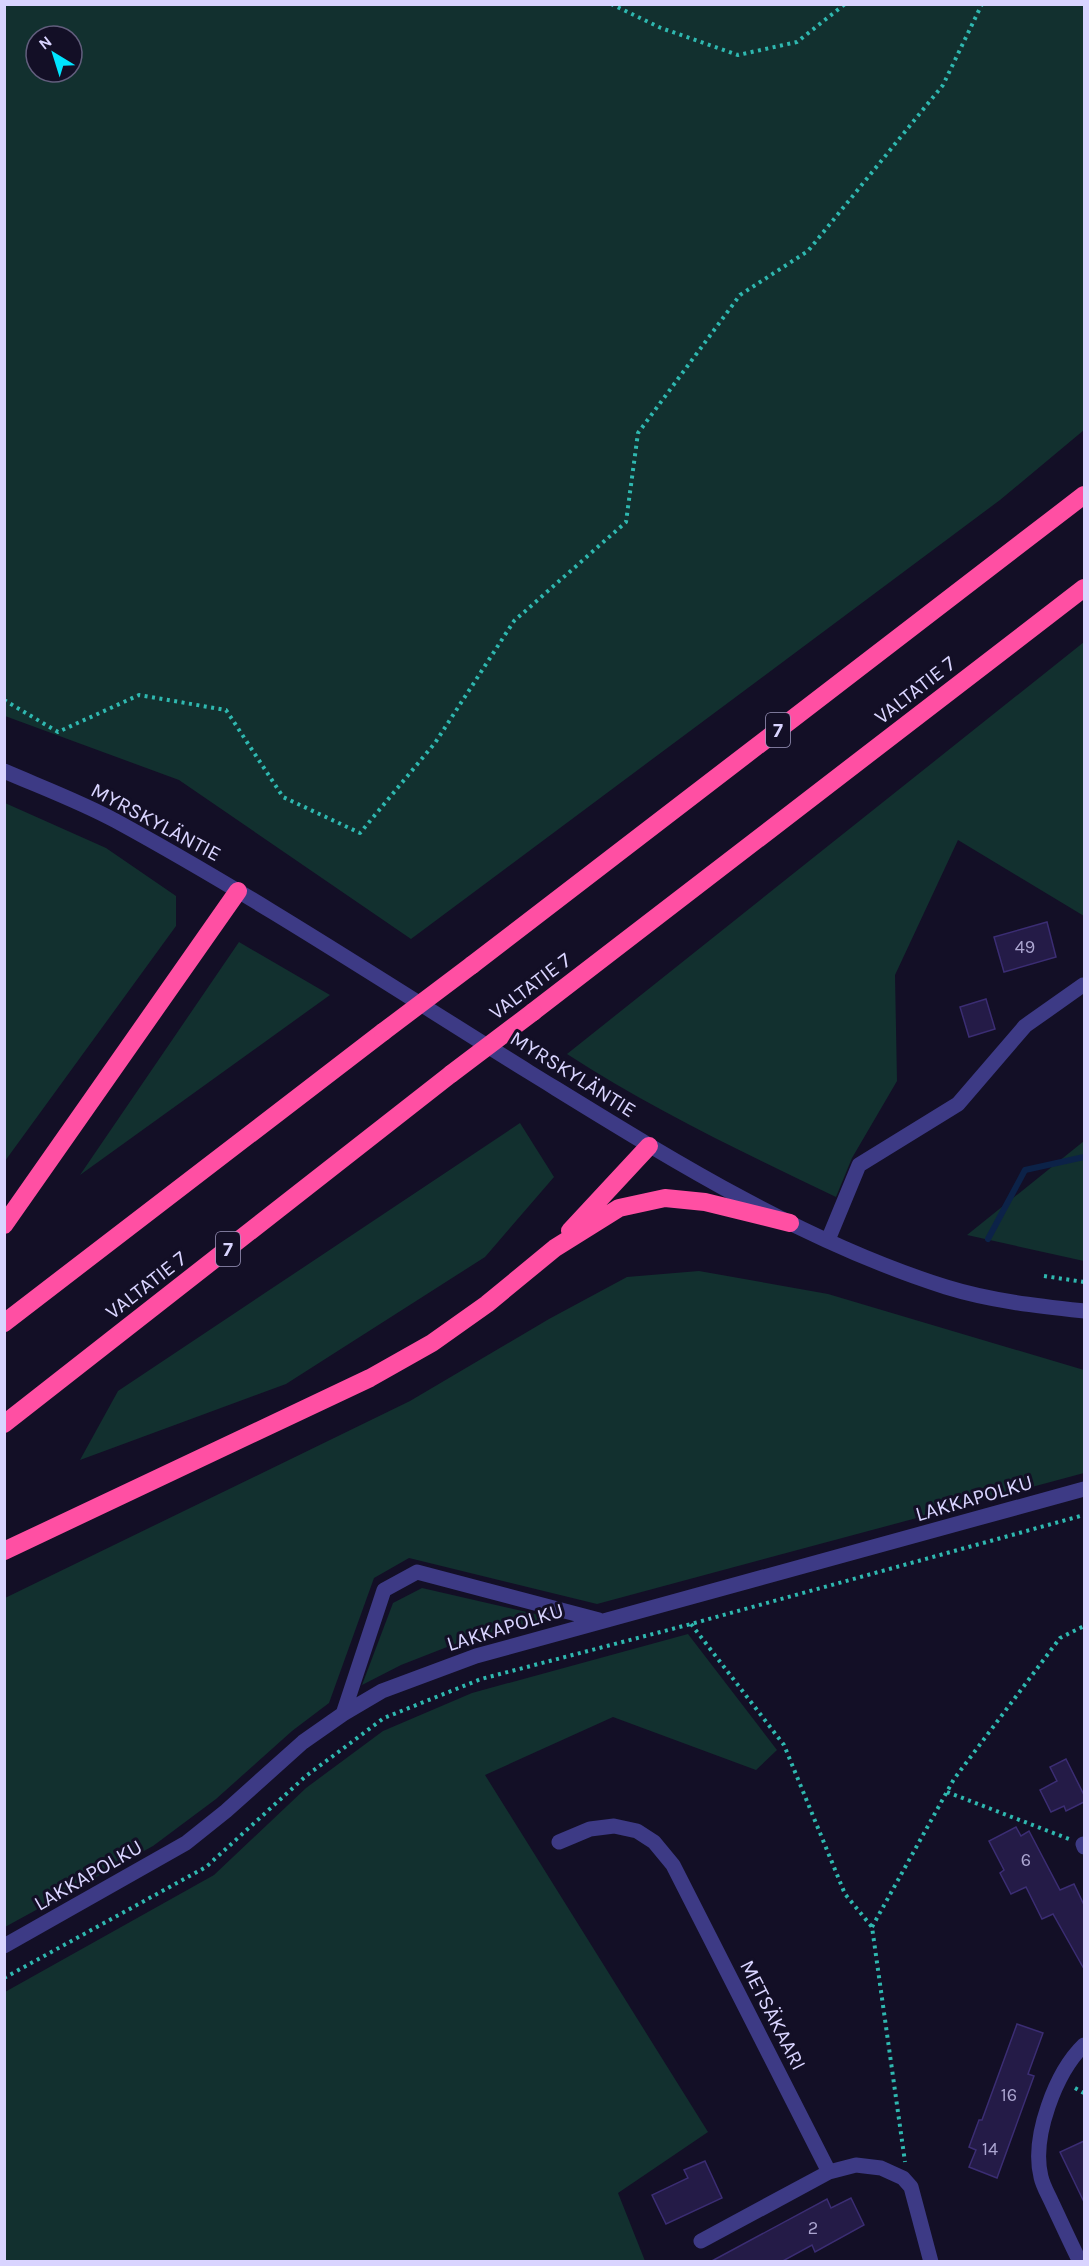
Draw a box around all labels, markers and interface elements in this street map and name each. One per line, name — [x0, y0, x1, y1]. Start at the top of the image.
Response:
north arrow — [24, 24, 84, 84]
text: N — [35, 32, 55, 54]
street label: VALTATIE 7 — [870, 651, 960, 729]
road number: 7 — [766, 713, 790, 747]
street label: MYRSKYLÄNTIE — [87, 778, 225, 866]
house number: 49 — [1015, 936, 1035, 958]
street label: VALTATIE 7 — [484, 947, 576, 1024]
street label: MYRSKYLÄNTIE — [506, 1026, 640, 1122]
road number: 7 — [216, 1232, 240, 1266]
street label: VALTATIE 7 — [101, 1246, 191, 1324]
street label: LAKKAPOLKU — [913, 1470, 1035, 1526]
street label: LAKKAPOLKU — [444, 1598, 566, 1656]
street label: LAKKAPOLKU — [30, 1834, 146, 1916]
house number: 6 — [1021, 1849, 1031, 1871]
street label: METSÄKAARI — [735, 1956, 811, 2074]
house number: 16 — [1001, 2084, 1017, 2106]
house number: 14 — [982, 2138, 998, 2160]
house number: 2 — [808, 2217, 818, 2239]

